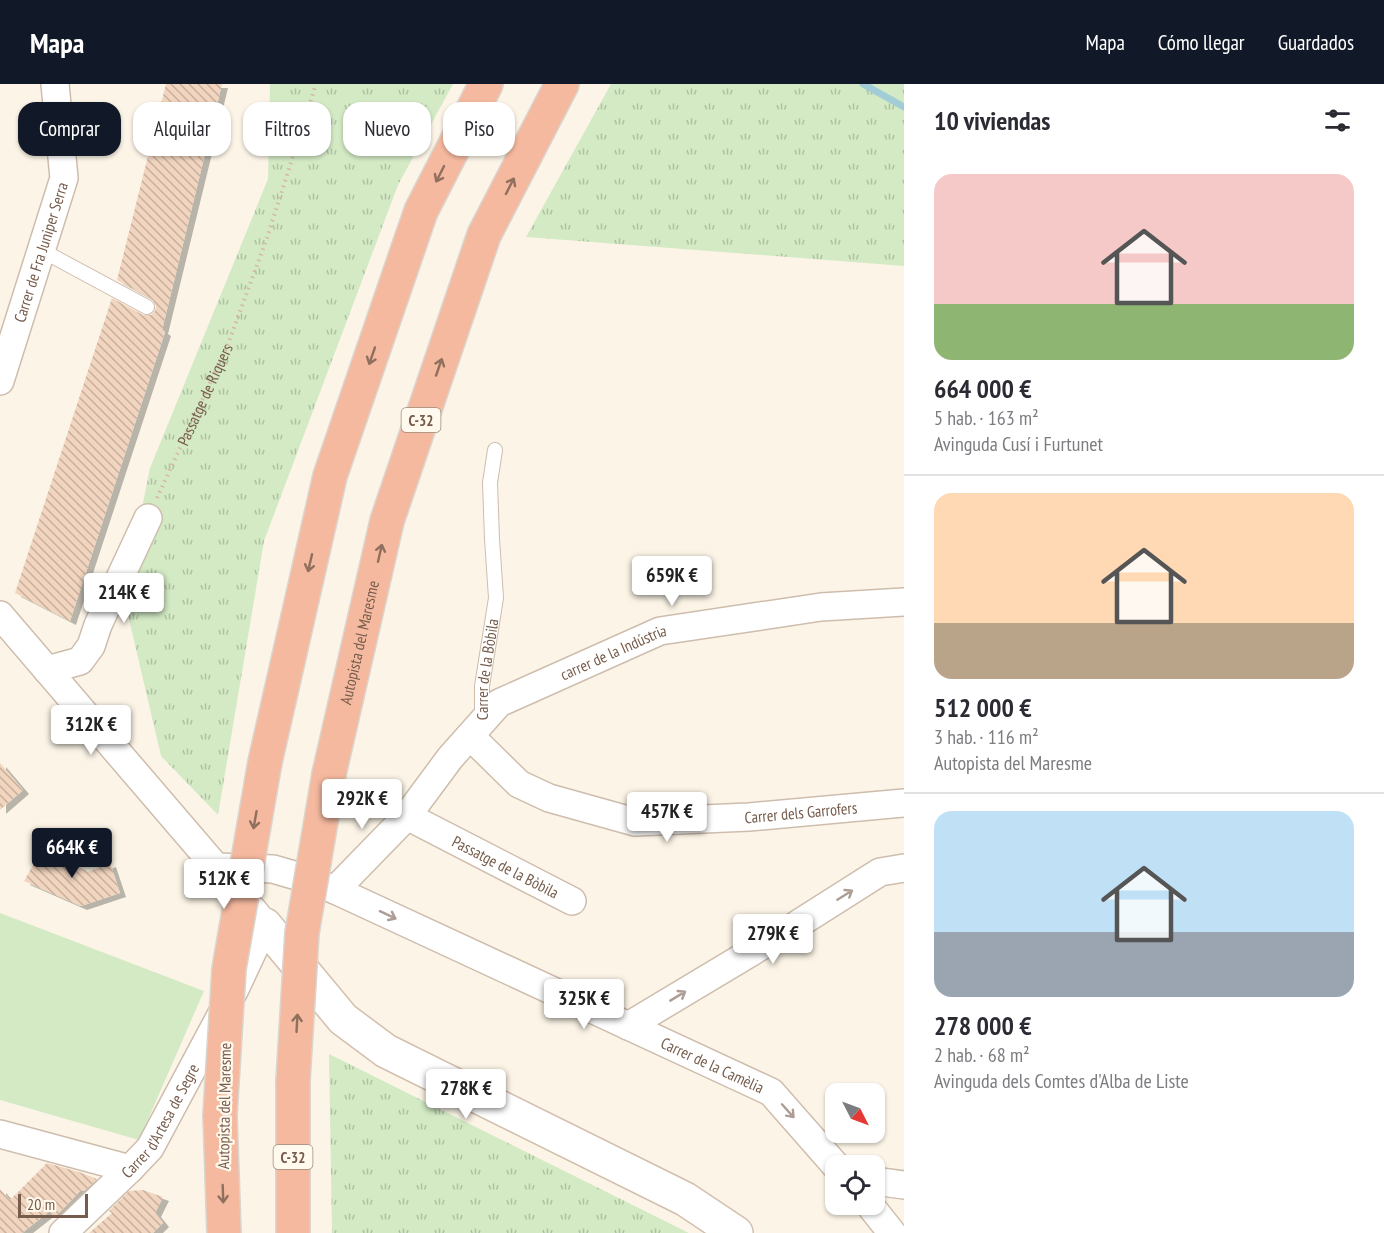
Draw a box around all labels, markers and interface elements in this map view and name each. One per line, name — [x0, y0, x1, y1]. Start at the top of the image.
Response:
text: Mapa — [30, 24, 84, 61]
text: Mapa — [1086, 29, 1125, 56]
text: Cómo llegar — [1158, 29, 1245, 56]
text: Guardados — [1278, 29, 1354, 56]
chip: Comprar — [18, 102, 121, 156]
chip: Alquilar — [133, 102, 231, 156]
chip: Filtros — [243, 102, 331, 156]
chip: Nuevo — [343, 102, 431, 156]
chip: Piso — [443, 102, 515, 156]
text: 10 viviendas — [934, 104, 1050, 137]
icon: filters — [1321, 104, 1354, 137]
one-way arrow — [434, 164, 445, 182]
one-way arrow — [504, 177, 516, 195]
street label: Carrer de Fra Juniper Serra — [9, 180, 72, 325]
icon: home — [1090, 213, 1198, 321]
street label: Passatge de Riquers — [173, 340, 237, 449]
one-way arrow — [365, 346, 376, 365]
one-way arrow — [435, 358, 446, 377]
text: 664 000 € — [934, 372, 1032, 405]
text: 5 hab. · 163 m² — [934, 405, 1039, 431]
road number: C-32 — [402, 408, 440, 432]
text: Avinguda Cusí i Furtunet — [934, 431, 1103, 457]
icon: home — [1090, 532, 1198, 640]
one-way arrow — [375, 544, 386, 563]
one-way arrow — [304, 553, 316, 572]
pin: 659K € — [623, 556, 721, 607]
text: 659K € — [646, 562, 698, 588]
pin: 214K € — [75, 573, 173, 624]
street label: Autopista del Maresme — [335, 578, 383, 706]
text: 214K € — [98, 579, 150, 605]
street label: Carrer de la Bòbila — [472, 617, 503, 720]
street label: carrer de la Indústria — [557, 620, 668, 684]
text: 512 000 € — [934, 691, 1032, 724]
pin: 312K € — [42, 705, 140, 756]
text: 312K € — [65, 711, 117, 737]
text: 3 hab. · 116 m² — [934, 724, 1039, 750]
text: Autopista del Maresme — [934, 750, 1092, 776]
pin: 292K € — [313, 779, 411, 830]
text: 292K € — [336, 785, 388, 811]
pin: 457K € — [618, 792, 716, 843]
street label: Carrer dels Garrofers — [744, 797, 858, 827]
text: 457K € — [641, 798, 693, 824]
one-way arrow — [249, 809, 260, 829]
pin: 664K € — [23, 828, 121, 879]
street label: Passatge de la Bòbila — [449, 831, 562, 903]
text: 664K € — [46, 834, 98, 860]
icon: home — [1090, 850, 1198, 958]
pin: 512K € — [175, 859, 273, 910]
text: 512K € — [198, 865, 250, 891]
one-way arrow — [836, 888, 853, 900]
one-way arrow — [379, 910, 397, 921]
pin: 279K € — [724, 914, 822, 965]
text: 279K € — [747, 920, 799, 946]
pin: 325K € — [535, 979, 633, 1030]
text: 325K € — [558, 985, 610, 1011]
one-way arrow — [669, 989, 686, 1001]
text: 278 000 € — [934, 1009, 1032, 1042]
one-way arrow — [292, 1013, 303, 1033]
street label: Carrer de la Camèlia — [658, 1032, 767, 1097]
text: 2 hab. · 68 m² — [934, 1042, 1030, 1068]
street label: Autopista del Maresme — [213, 1043, 235, 1169]
street label: Carrer d'Artesa de Segre — [117, 1060, 203, 1182]
text: Avinguda dels Comtes d'Alba de Liste — [934, 1068, 1189, 1094]
pin: 278K € — [417, 1069, 515, 1120]
text: 278K € — [440, 1075, 492, 1101]
north arrow — [825, 1083, 885, 1143]
map controls — [825, 1083, 885, 1215]
one-way arrow — [781, 1103, 795, 1118]
road number: C-32 — [274, 1145, 312, 1169]
button: locate — [825, 1155, 885, 1215]
one-way arrow — [217, 1184, 228, 1204]
scale bar — [18, 1191, 88, 1218]
text: 20 m — [27, 1194, 55, 1214]

